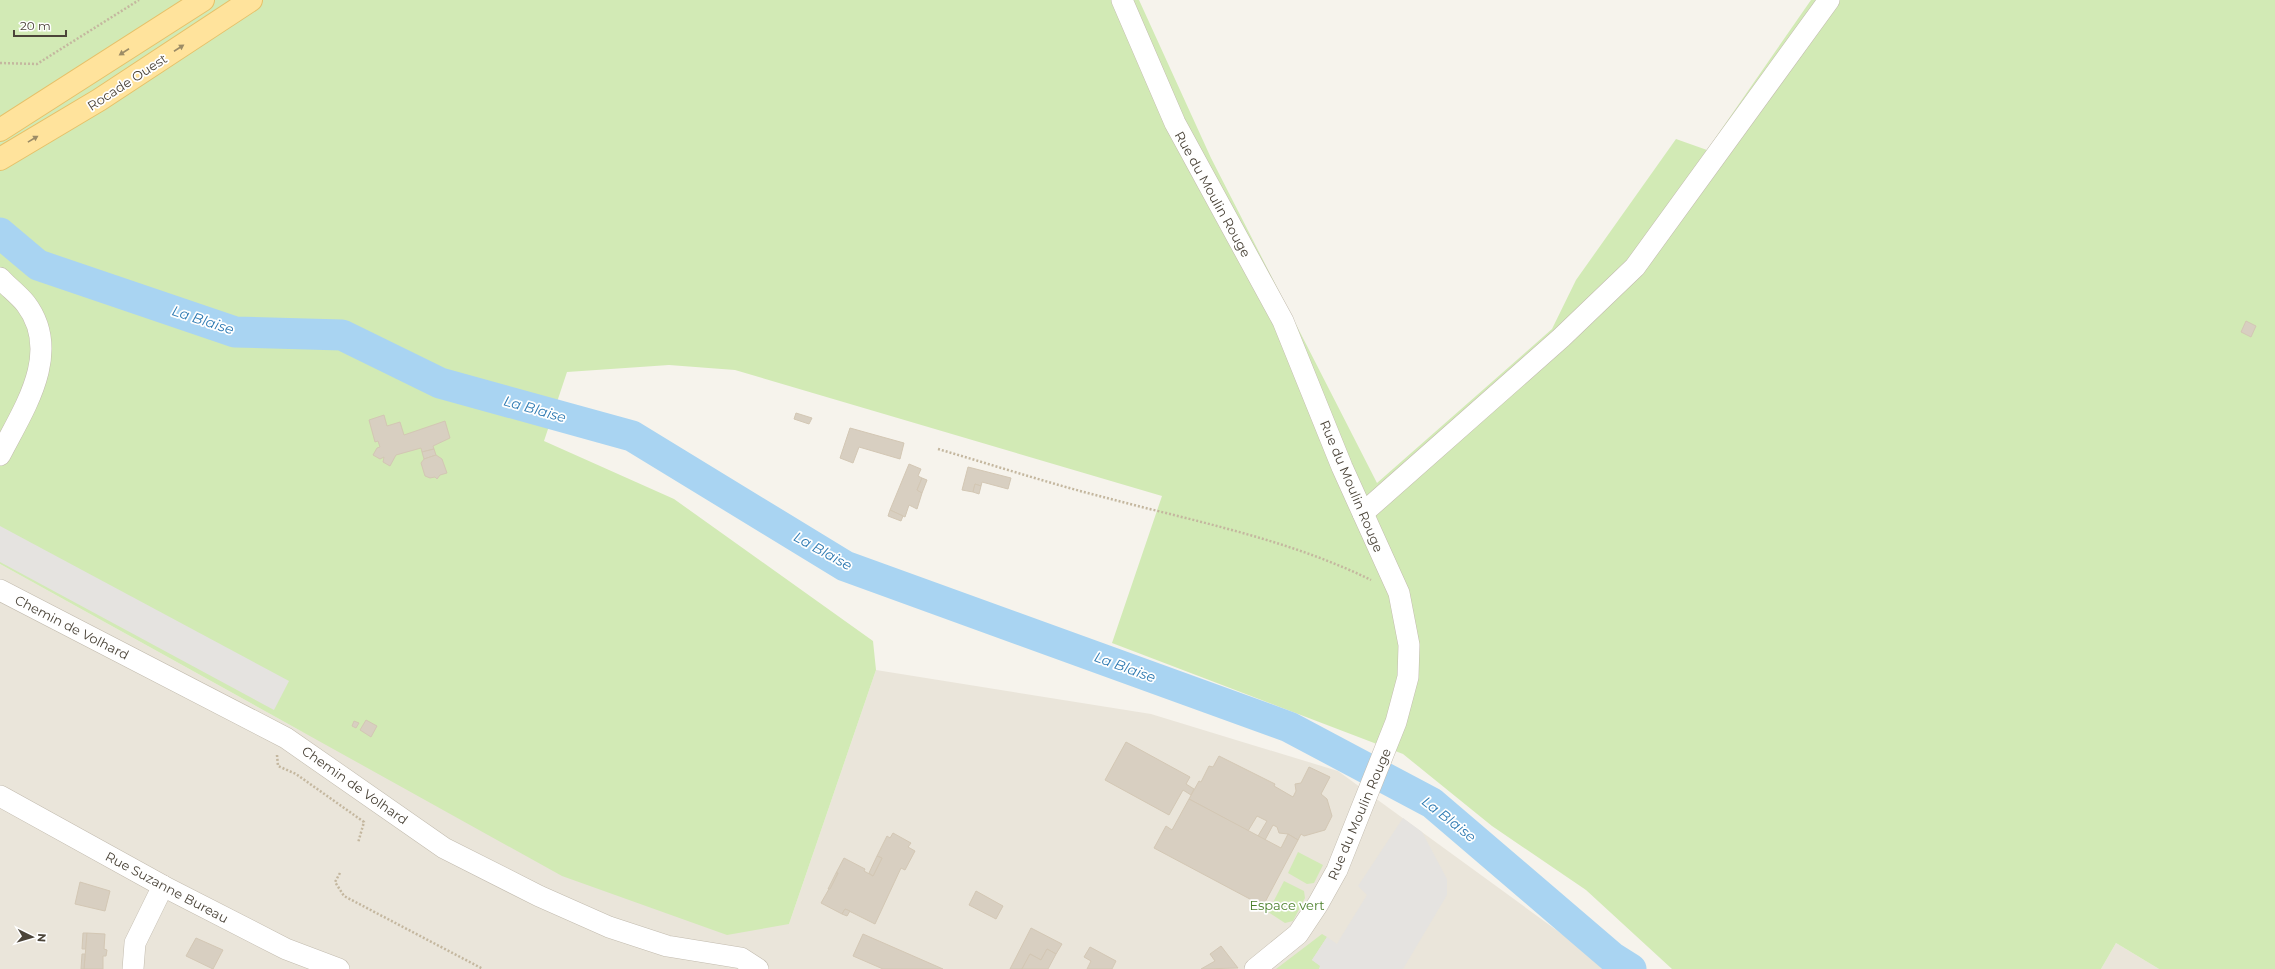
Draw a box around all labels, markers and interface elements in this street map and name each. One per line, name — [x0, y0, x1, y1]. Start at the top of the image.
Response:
scale bar — [14, 12, 66, 38]
text: 20 m — [20, 18, 51, 33]
one-way arrow — [173, 44, 185, 51]
one-way arrow — [119, 48, 129, 56]
street label: Rocade Ouest — [84, 50, 170, 114]
street label: Rue du Moulin Rouge — [1172, 128, 1254, 260]
one-way arrow — [28, 136, 39, 143]
water label: La Blaise — [170, 302, 236, 338]
water label: La Blaise — [502, 392, 568, 426]
street label: Rue du Moulin Rouge — [1317, 418, 1387, 555]
water label: La Blaise — [791, 528, 855, 574]
street label: Chemin de Volhard — [12, 591, 132, 663]
water label: La Blaise — [1092, 648, 1158, 686]
street label: Chemin de Volhard — [299, 742, 411, 828]
street label: Rue du Moulin Rouge — [1324, 745, 1394, 882]
water label: La Blaise — [1418, 792, 1480, 846]
street label: Rue Suzanne Bureau — [103, 848, 231, 926]
park label: Espace vert — [1249, 897, 1325, 913]
north arrow — [12, 917, 52, 957]
text: N — [35, 933, 49, 943]

